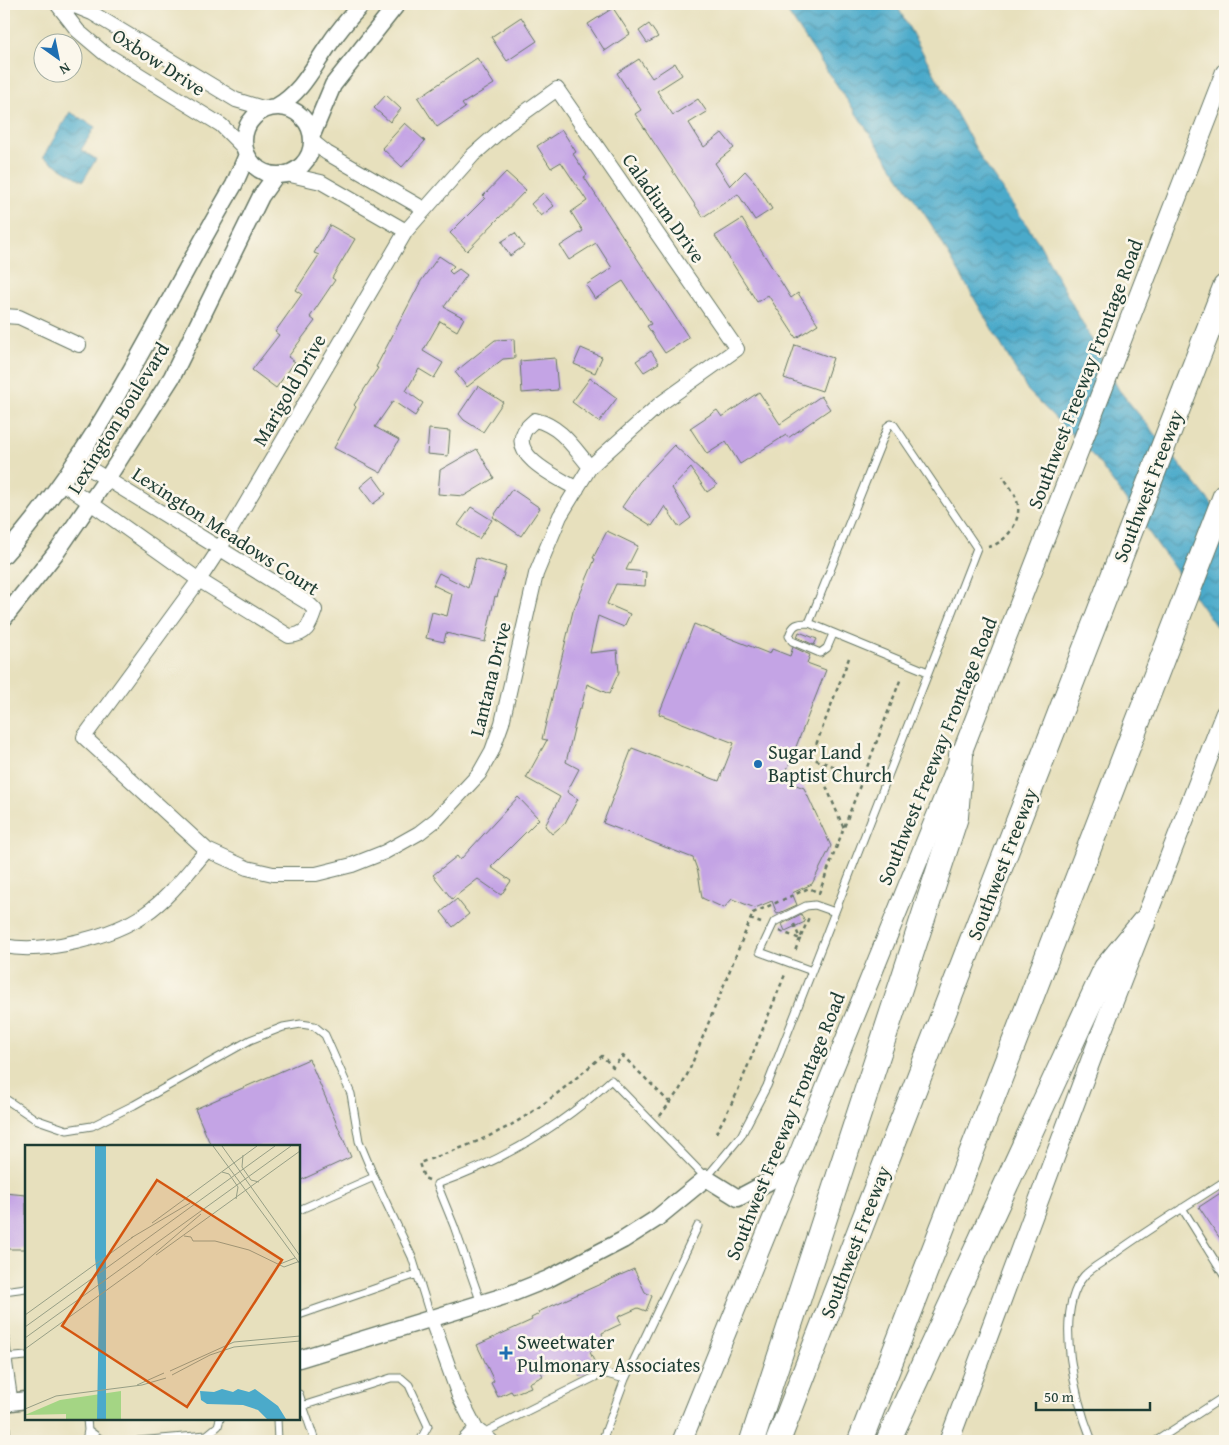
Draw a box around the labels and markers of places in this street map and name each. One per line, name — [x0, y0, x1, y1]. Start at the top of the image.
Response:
place label: Sugar Land Baptist Church — [768, 737, 892, 789]
marker: Sugar Land Baptist Church — [752, 758, 764, 770]
place label: Sweetwater Pulmonary Associates — [517, 1327, 701, 1379]
marker: Sweetwater Pulmonary Associates — [499, 1346, 513, 1360]

